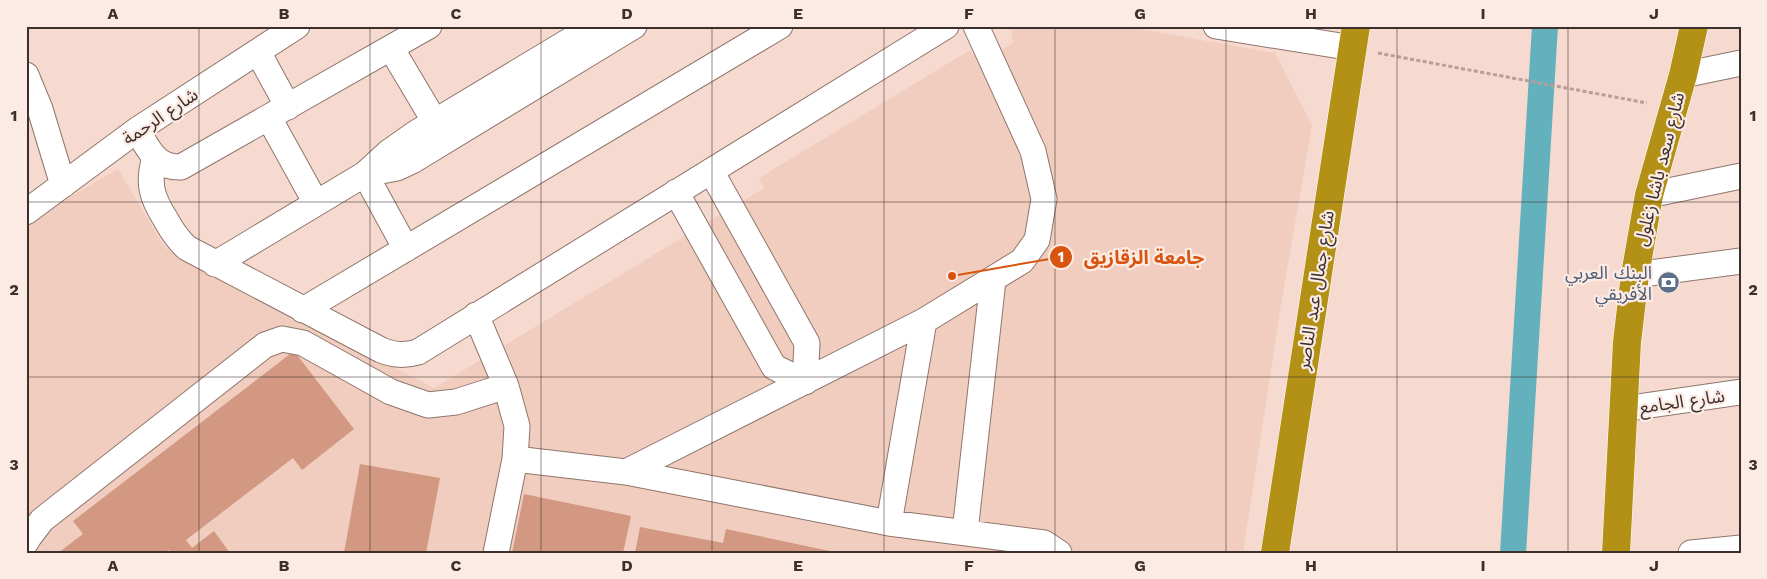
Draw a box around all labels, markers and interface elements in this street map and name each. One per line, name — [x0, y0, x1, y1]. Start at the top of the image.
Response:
text: A — [108, 4, 119, 23]
text: B — [279, 4, 290, 23]
text: C — [451, 4, 462, 23]
text: D — [621, 4, 633, 23]
text: E — [793, 4, 803, 23]
text: F — [964, 4, 974, 23]
text: G — [1134, 4, 1146, 23]
text: H — [1305, 4, 1317, 23]
text: I — [1480, 4, 1486, 23]
text: J — [1649, 4, 1659, 23]
street label: شارع الرحمة — [118, 83, 204, 152]
street label: شارع سعد باشا زغلول — [1630, 90, 1692, 249]
text: 1 — [11, 106, 17, 125]
text: 1 — [1750, 106, 1756, 125]
street label: شارع جمال عبد الناصر — [1292, 209, 1342, 373]
callout: جامعة الزقازيق — [1048, 240, 1214, 274]
text: جامعة الزقازيق — [1084, 246, 1204, 269]
text: 1 — [1058, 248, 1064, 266]
place label: البنك العربي الأفريقي — [1565, 262, 1652, 307]
bank icon: البنك العربي الأفريقي — [1656, 270, 1680, 294]
text: 2 — [9, 280, 19, 299]
text: 2 — [1748, 280, 1758, 299]
street label: شارع الجامع — [1638, 385, 1727, 421]
text: 3 — [9, 455, 19, 474]
text: 3 — [1748, 455, 1758, 474]
text: A — [108, 556, 119, 575]
text: B — [279, 556, 290, 575]
text: C — [451, 556, 462, 575]
text: D — [621, 556, 633, 575]
text: E — [793, 556, 803, 575]
text: F — [964, 556, 974, 575]
text: G — [1134, 556, 1146, 575]
text: H — [1305, 556, 1317, 575]
text: I — [1480, 556, 1486, 575]
text: J — [1649, 556, 1659, 575]

